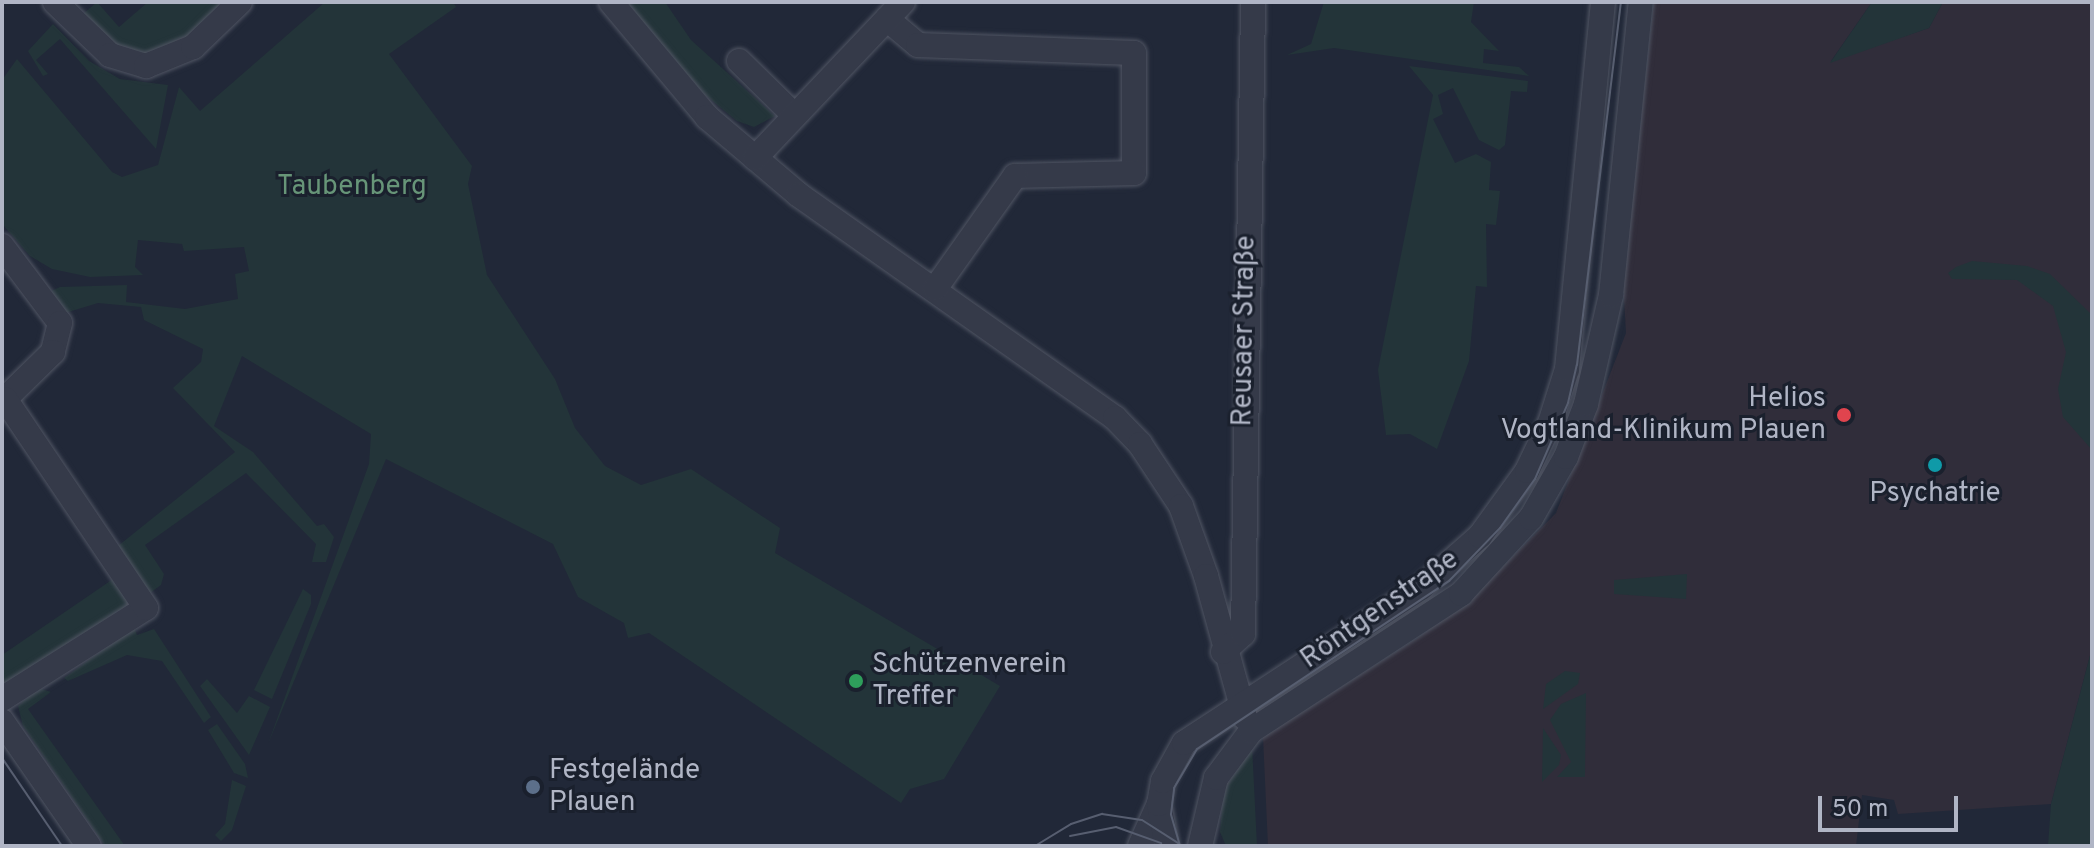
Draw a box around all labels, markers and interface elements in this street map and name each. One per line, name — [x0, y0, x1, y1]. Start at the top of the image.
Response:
park label: Taubenberg — [277, 170, 427, 204]
street label: Reusaer Straße — [1227, 235, 1263, 427]
place label: Helios Vogtland-Klinikum Plauen — [1500, 382, 1826, 448]
marker: Helios Vogtland-Klinikum Plauen — [1833, 404, 1855, 426]
marker: Psychatrie — [1926, 456, 1944, 474]
place label: Psychatrie — [1869, 477, 2001, 511]
street label: Röntgenstraße — [1295, 543, 1465, 677]
place label: Schützenverein Treffer — [872, 648, 1067, 714]
marker: Schützenverein Treffer — [847, 672, 865, 690]
place label: Festgelände Plauen — [549, 754, 700, 820]
marker: Festgelände Plauen — [524, 778, 542, 796]
scale bar — [1822, 780, 1962, 830]
text: 50 m — [1832, 795, 1888, 825]

